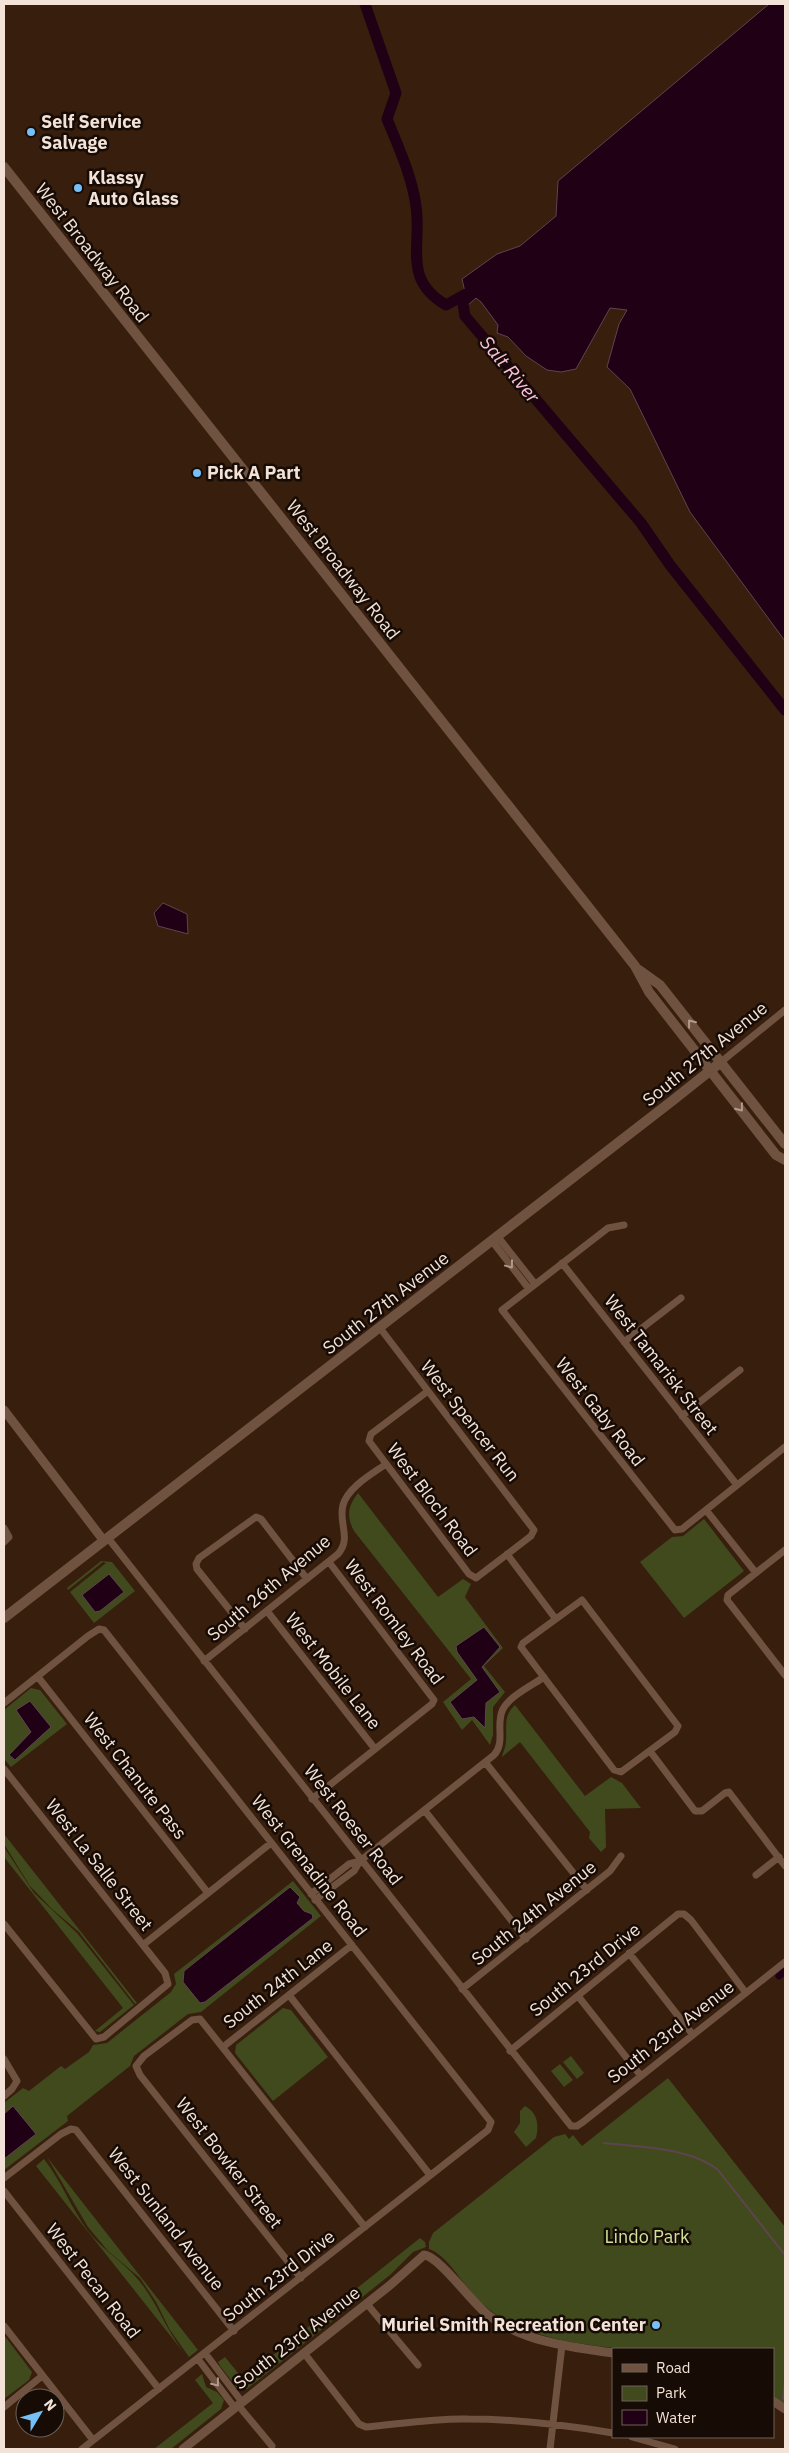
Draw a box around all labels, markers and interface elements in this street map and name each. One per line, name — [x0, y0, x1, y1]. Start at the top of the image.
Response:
place label: Self Service Salvage — [41, 110, 141, 154]
marker: Self Service Salvage — [25, 126, 37, 138]
place label: Klassy Auto Glass — [88, 166, 179, 210]
street label: West Broadway Road — [31, 178, 154, 327]
marker: Klassy Auto Glass — [72, 182, 84, 194]
water label: Salt River — [475, 331, 546, 408]
place label: Pick A Part — [207, 461, 301, 484]
marker: Pick A Part — [191, 467, 203, 479]
street label: West Broadway Road — [282, 495, 405, 644]
street label: South 27th Avenue — [638, 996, 772, 1111]
one-way arrow — [688, 1020, 696, 1029]
one-way arrow — [734, 1102, 743, 1112]
street label: South 27th Avenue — [318, 1246, 454, 1359]
one-way arrow — [505, 1259, 513, 1268]
street label: West Tamarisk Street — [599, 1290, 723, 1439]
street label: West Gaby Road — [551, 1353, 650, 1471]
street label: West Spencer Run — [416, 1355, 525, 1486]
street label: West Bloch Road — [382, 1438, 483, 1561]
street label: South 26th Avenue — [202, 1529, 335, 1646]
street label: West Romley Road — [340, 1554, 449, 1689]
street label: West Mobile Lane — [281, 1608, 386, 1734]
street label: West Chanute Pass — [79, 1708, 192, 1844]
street label: West Roeser Road — [299, 1760, 408, 1890]
street label: West Grenadine Road — [247, 1790, 372, 1941]
street label: West La Salle Street — [41, 1794, 158, 1935]
street label: South 24th Avenue — [467, 1855, 601, 1970]
street label: South 23rd Drive — [525, 1918, 645, 2021]
street label: South 24th Lane — [218, 1934, 337, 2034]
street label: South 23rd Avenue — [603, 1975, 739, 2088]
street label: West Bowker Street — [171, 2093, 288, 2233]
street label: West Sunland Avenue — [103, 2143, 229, 2295]
street label: West Pecan Road — [41, 2219, 145, 2343]
street label: South 23rd Drive — [218, 2225, 339, 2327]
park label: Lindo Park — [605, 2225, 690, 2248]
street label: South 23rd Avenue — [229, 2281, 365, 2394]
place label: Muriel Smith Recreation Center — [381, 2313, 646, 2336]
marker: Muriel Smith Recreation Center — [650, 2319, 662, 2331]
legend — [612, 2348, 774, 2438]
text: Road — [656, 2358, 691, 2377]
one-way arrow — [211, 2377, 219, 2386]
text: Park — [656, 2383, 686, 2402]
north arrow — [15, 2388, 65, 2438]
text: N — [40, 2395, 60, 2415]
text: Water — [656, 2408, 697, 2427]

